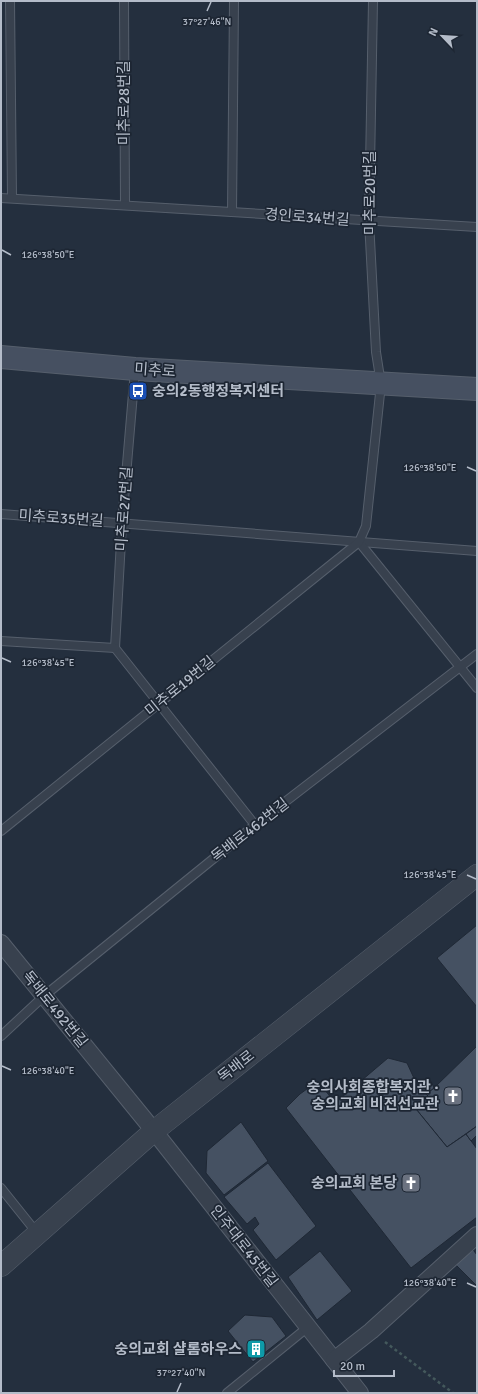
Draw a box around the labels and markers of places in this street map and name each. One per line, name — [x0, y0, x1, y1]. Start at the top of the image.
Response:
bus stop icon: 숭의2동행정복지센터 — [127, 380, 149, 402]
place label: 숭의2동행정복지센터 — [152, 382, 284, 400]
place label: 숭의사회종합복지관 · 숭의교회 비전선교관 — [307, 1078, 439, 1113]
church icon: 숭의사회종합복지관 · 숭의교회 비전선교관 — [442, 1085, 464, 1107]
church icon: 숭의교회 본당 — [400, 1172, 422, 1194]
place label: 숭의교회 본당 — [311, 1174, 397, 1192]
building icon: 숭의교회 샬롬하우스 — [245, 1338, 267, 1360]
place label: 숭의교회 샬롬하우스 — [114, 1340, 242, 1358]

